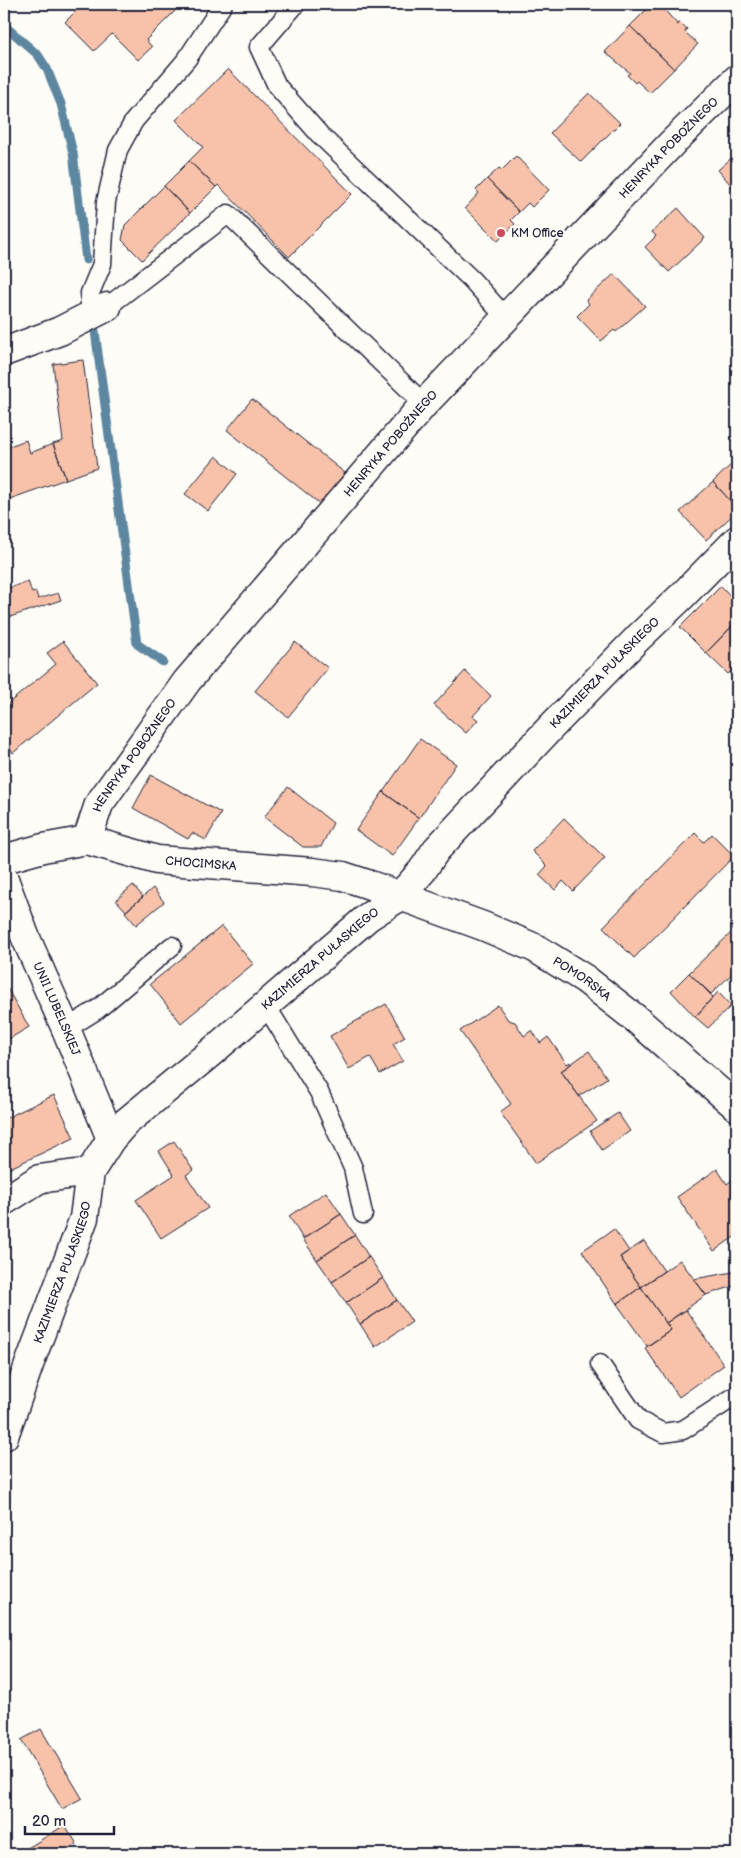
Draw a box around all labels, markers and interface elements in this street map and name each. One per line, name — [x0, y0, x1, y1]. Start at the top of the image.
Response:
street label: HENRYKA POBOŻNEGO — [616, 94, 721, 202]
place label: KM Office — [511, 226, 564, 241]
marker: KM Office — [495, 227, 507, 239]
street label: HENRYKA POBOŻNEGO — [341, 387, 441, 500]
street label: KAZIMIERZA PUŁASKIEGO — [546, 614, 663, 731]
street label: HENRYKA POBOŻNEGO — [89, 696, 180, 814]
street label: CHOCIMSKA — [165, 853, 238, 874]
street label: KAZIMIERZA PUŁASKIEGO — [258, 904, 382, 1013]
street label: POMORSKA — [550, 953, 614, 1004]
street label: UNII LUBELSKIEJ — [30, 960, 84, 1058]
street label: KAZIMIERZA PUŁASKIEGO — [30, 1200, 94, 1345]
scale bar — [25, 1803, 114, 1835]
text: 20 m — [32, 1812, 66, 1831]

